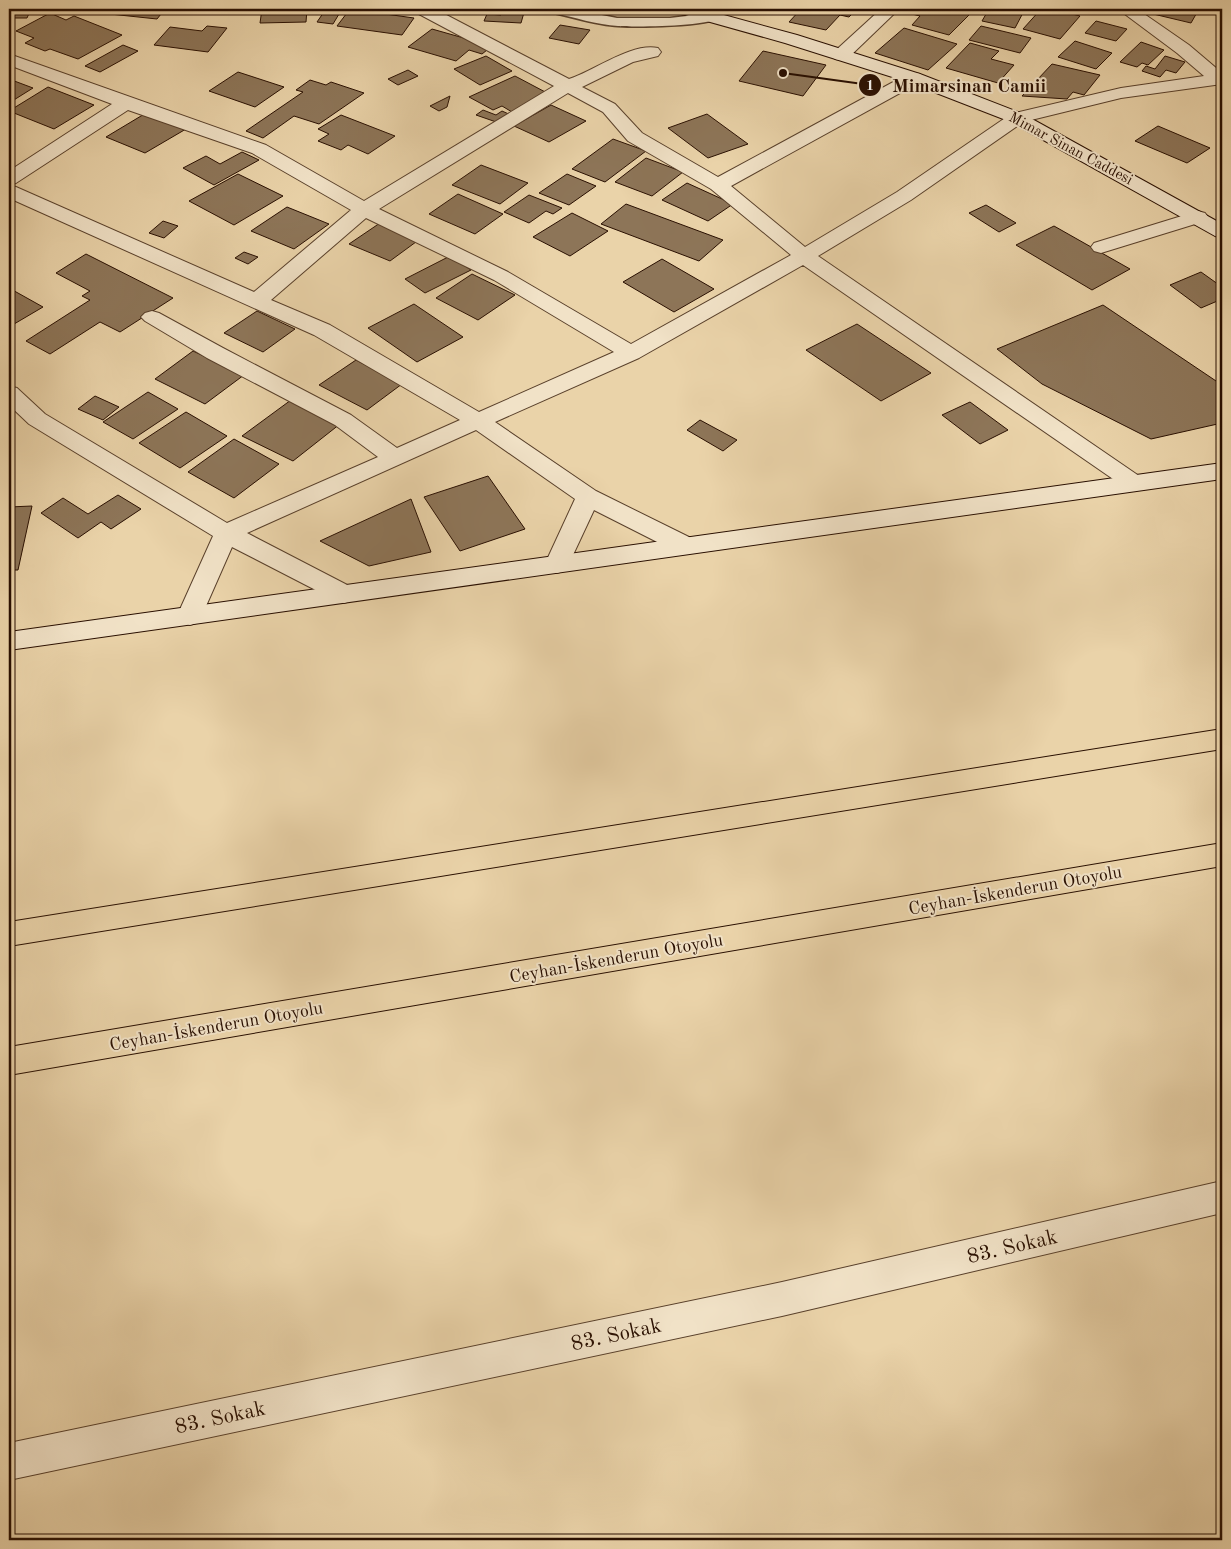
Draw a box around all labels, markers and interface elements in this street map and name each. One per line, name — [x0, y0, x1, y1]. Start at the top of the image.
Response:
callout: Mimarsinan Camii — [857, 68, 1056, 102]
text: Mimarsinan Camii — [892, 78, 1046, 97]
text: 1 — [866, 79, 874, 94]
street label: Mimar Sinan Caddesi — [1006, 110, 1135, 188]
street label: Ceyhan-İskenderun Otoyolu — [906, 860, 1124, 919]
street label: Ceyhan-İskenderun Otoyolu — [507, 928, 725, 987]
street label: Ceyhan-İskenderun Otoyolu — [107, 996, 325, 1055]
street label: 83. Sokak — [965, 1227, 1059, 1268]
street label: 83. Sokak — [569, 1316, 663, 1355]
street label: 83. Sokak — [173, 1399, 267, 1438]

